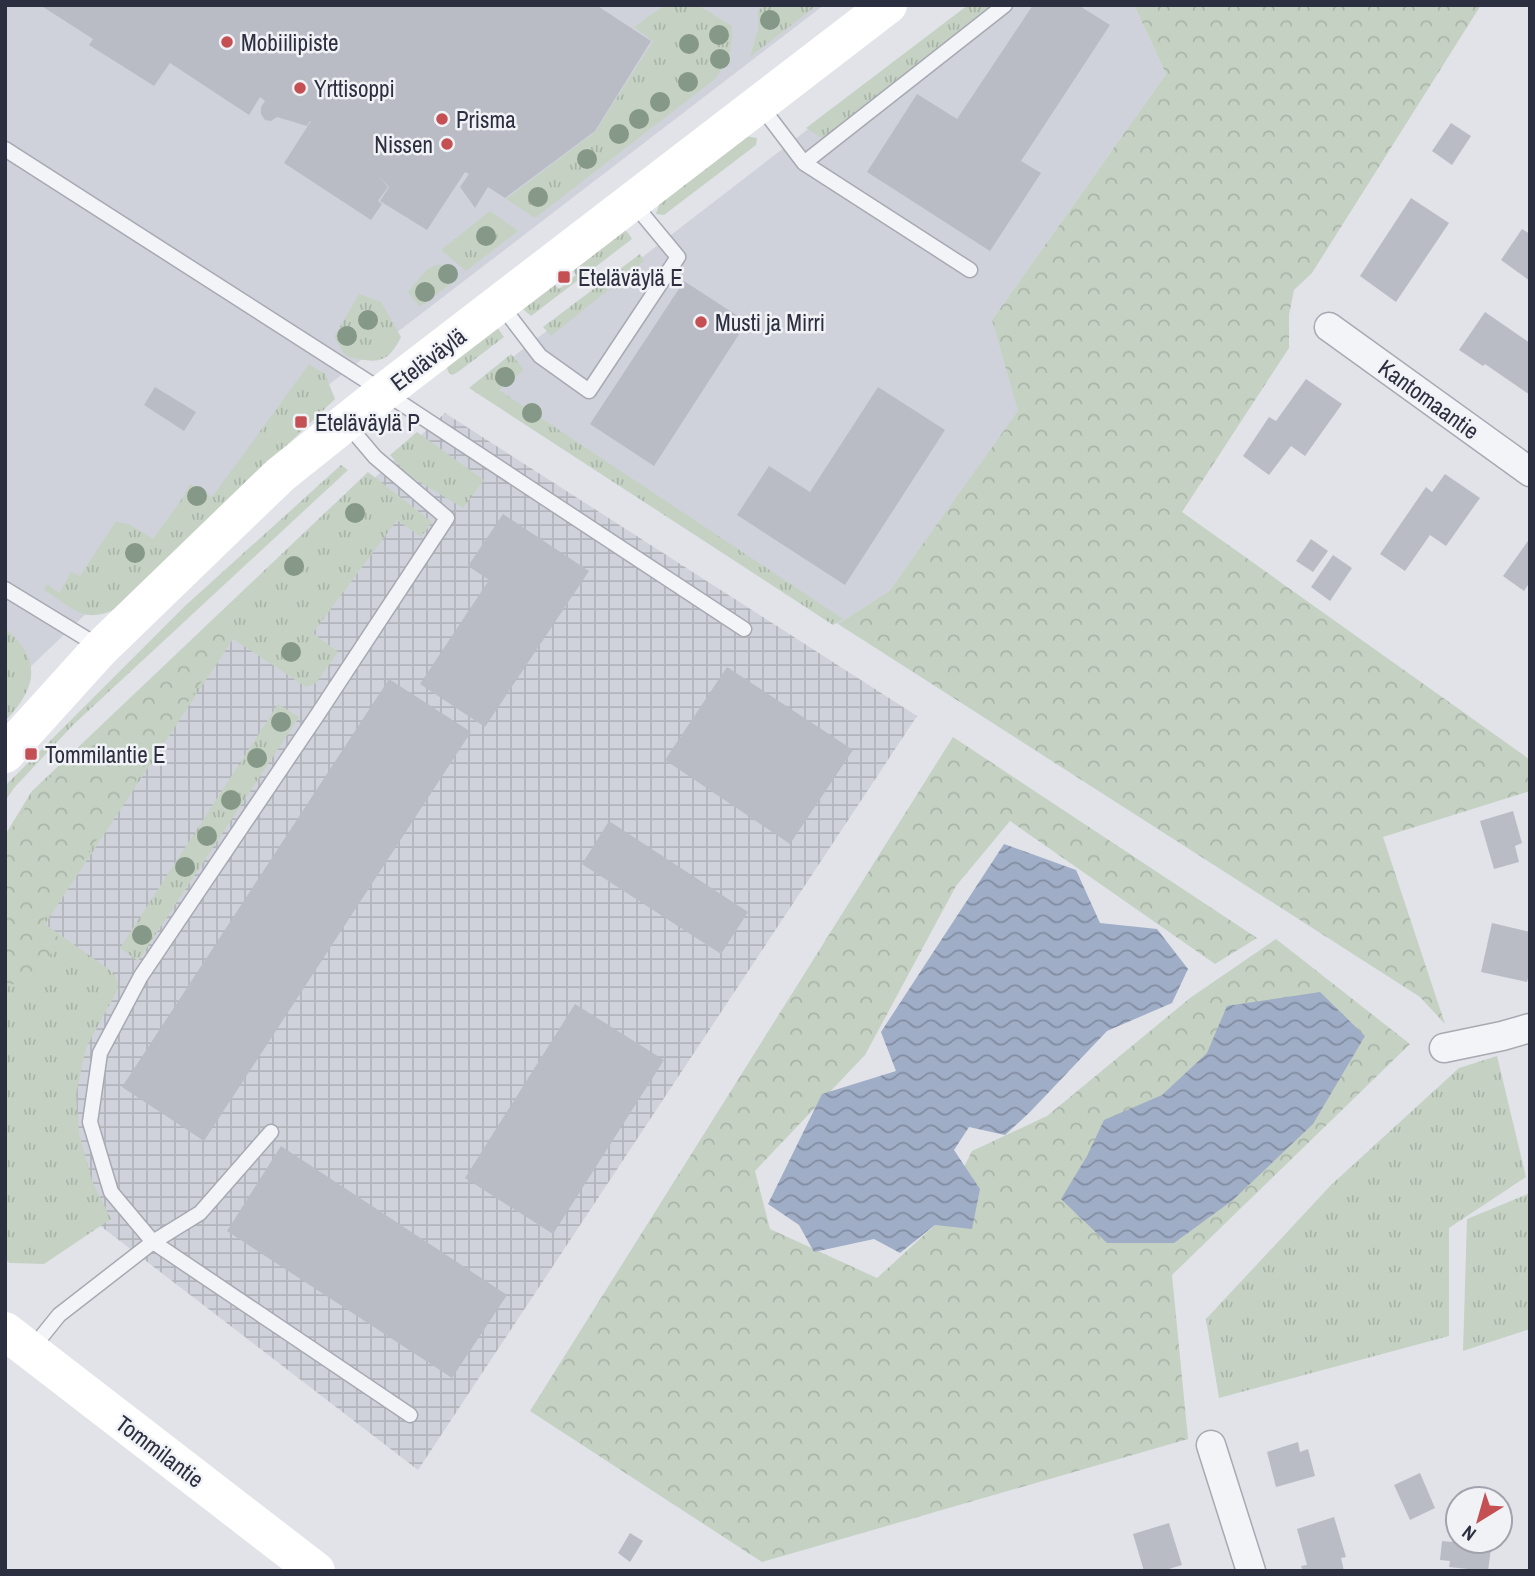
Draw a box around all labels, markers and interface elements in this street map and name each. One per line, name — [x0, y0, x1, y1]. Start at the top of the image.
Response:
place label: Mobiilipiste — [241, 27, 339, 58]
marker: Mobiilipiste — [219, 34, 235, 50]
place label: Yrttisoppi — [314, 73, 395, 104]
marker: Yrttisoppi — [292, 80, 308, 96]
place label: Prisma — [456, 104, 516, 135]
marker: Prisma — [434, 111, 450, 127]
place label: Nissen — [374, 129, 433, 160]
marker: Nissen — [439, 136, 455, 152]
place label: Eteläväylä E — [578, 262, 683, 293]
marker: Eteläväylä E — [556, 269, 572, 285]
place label: Musti ja Mirri — [715, 307, 825, 338]
marker: Musti ja Mirri — [693, 314, 709, 330]
street label: Eteläväylä — [384, 320, 472, 398]
street label: Kantomaantie — [1372, 352, 1486, 446]
place label: Eteläväylä P — [315, 407, 420, 438]
marker: Eteläväylä P — [293, 414, 309, 430]
place label: Tommilantie E — [45, 739, 166, 770]
marker: Tommilantie E — [23, 746, 39, 762]
street label: Tommilantie — [110, 1408, 210, 1494]
north arrow — [1444, 1485, 1514, 1555]
text: N — [1456, 1520, 1481, 1547]

